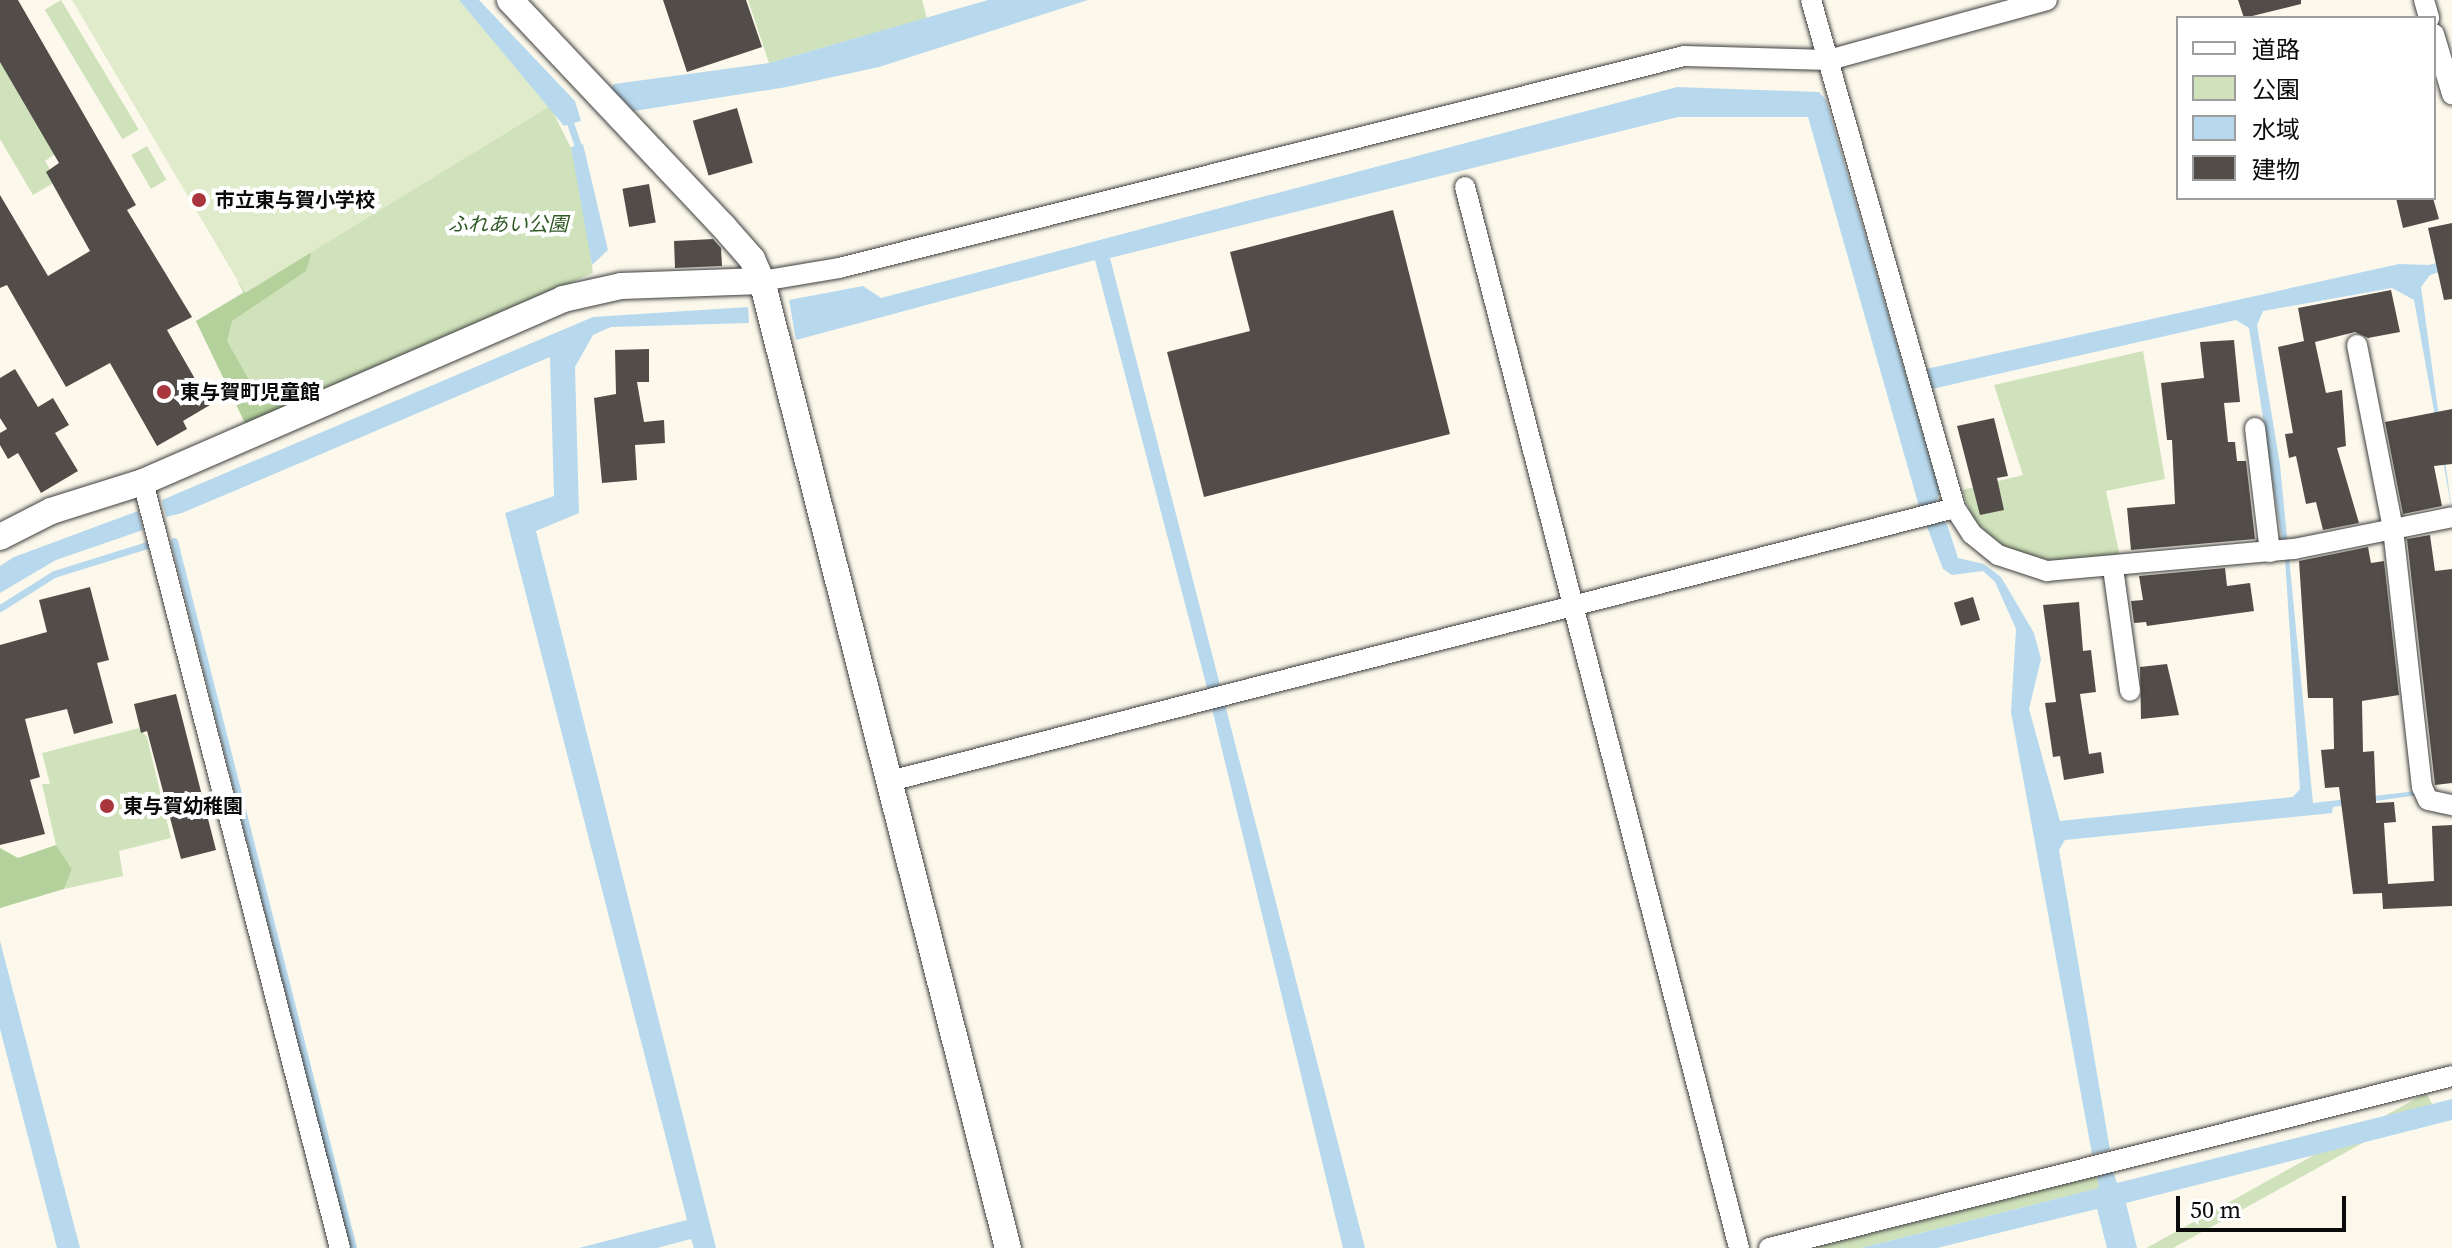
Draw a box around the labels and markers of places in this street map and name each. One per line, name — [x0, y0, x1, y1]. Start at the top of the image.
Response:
place label: 市立東与賀小学校 — [215, 188, 375, 212]
marker: 市立東与賀小学校 — [190, 191, 208, 209]
place label: 東与賀町児童館 — [180, 380, 320, 404]
marker: 東与賀町児童館 — [155, 383, 173, 401]
place label: 東与賀幼稚園 — [123, 794, 243, 818]
marker: 東与賀幼稚園 — [98, 797, 116, 815]

